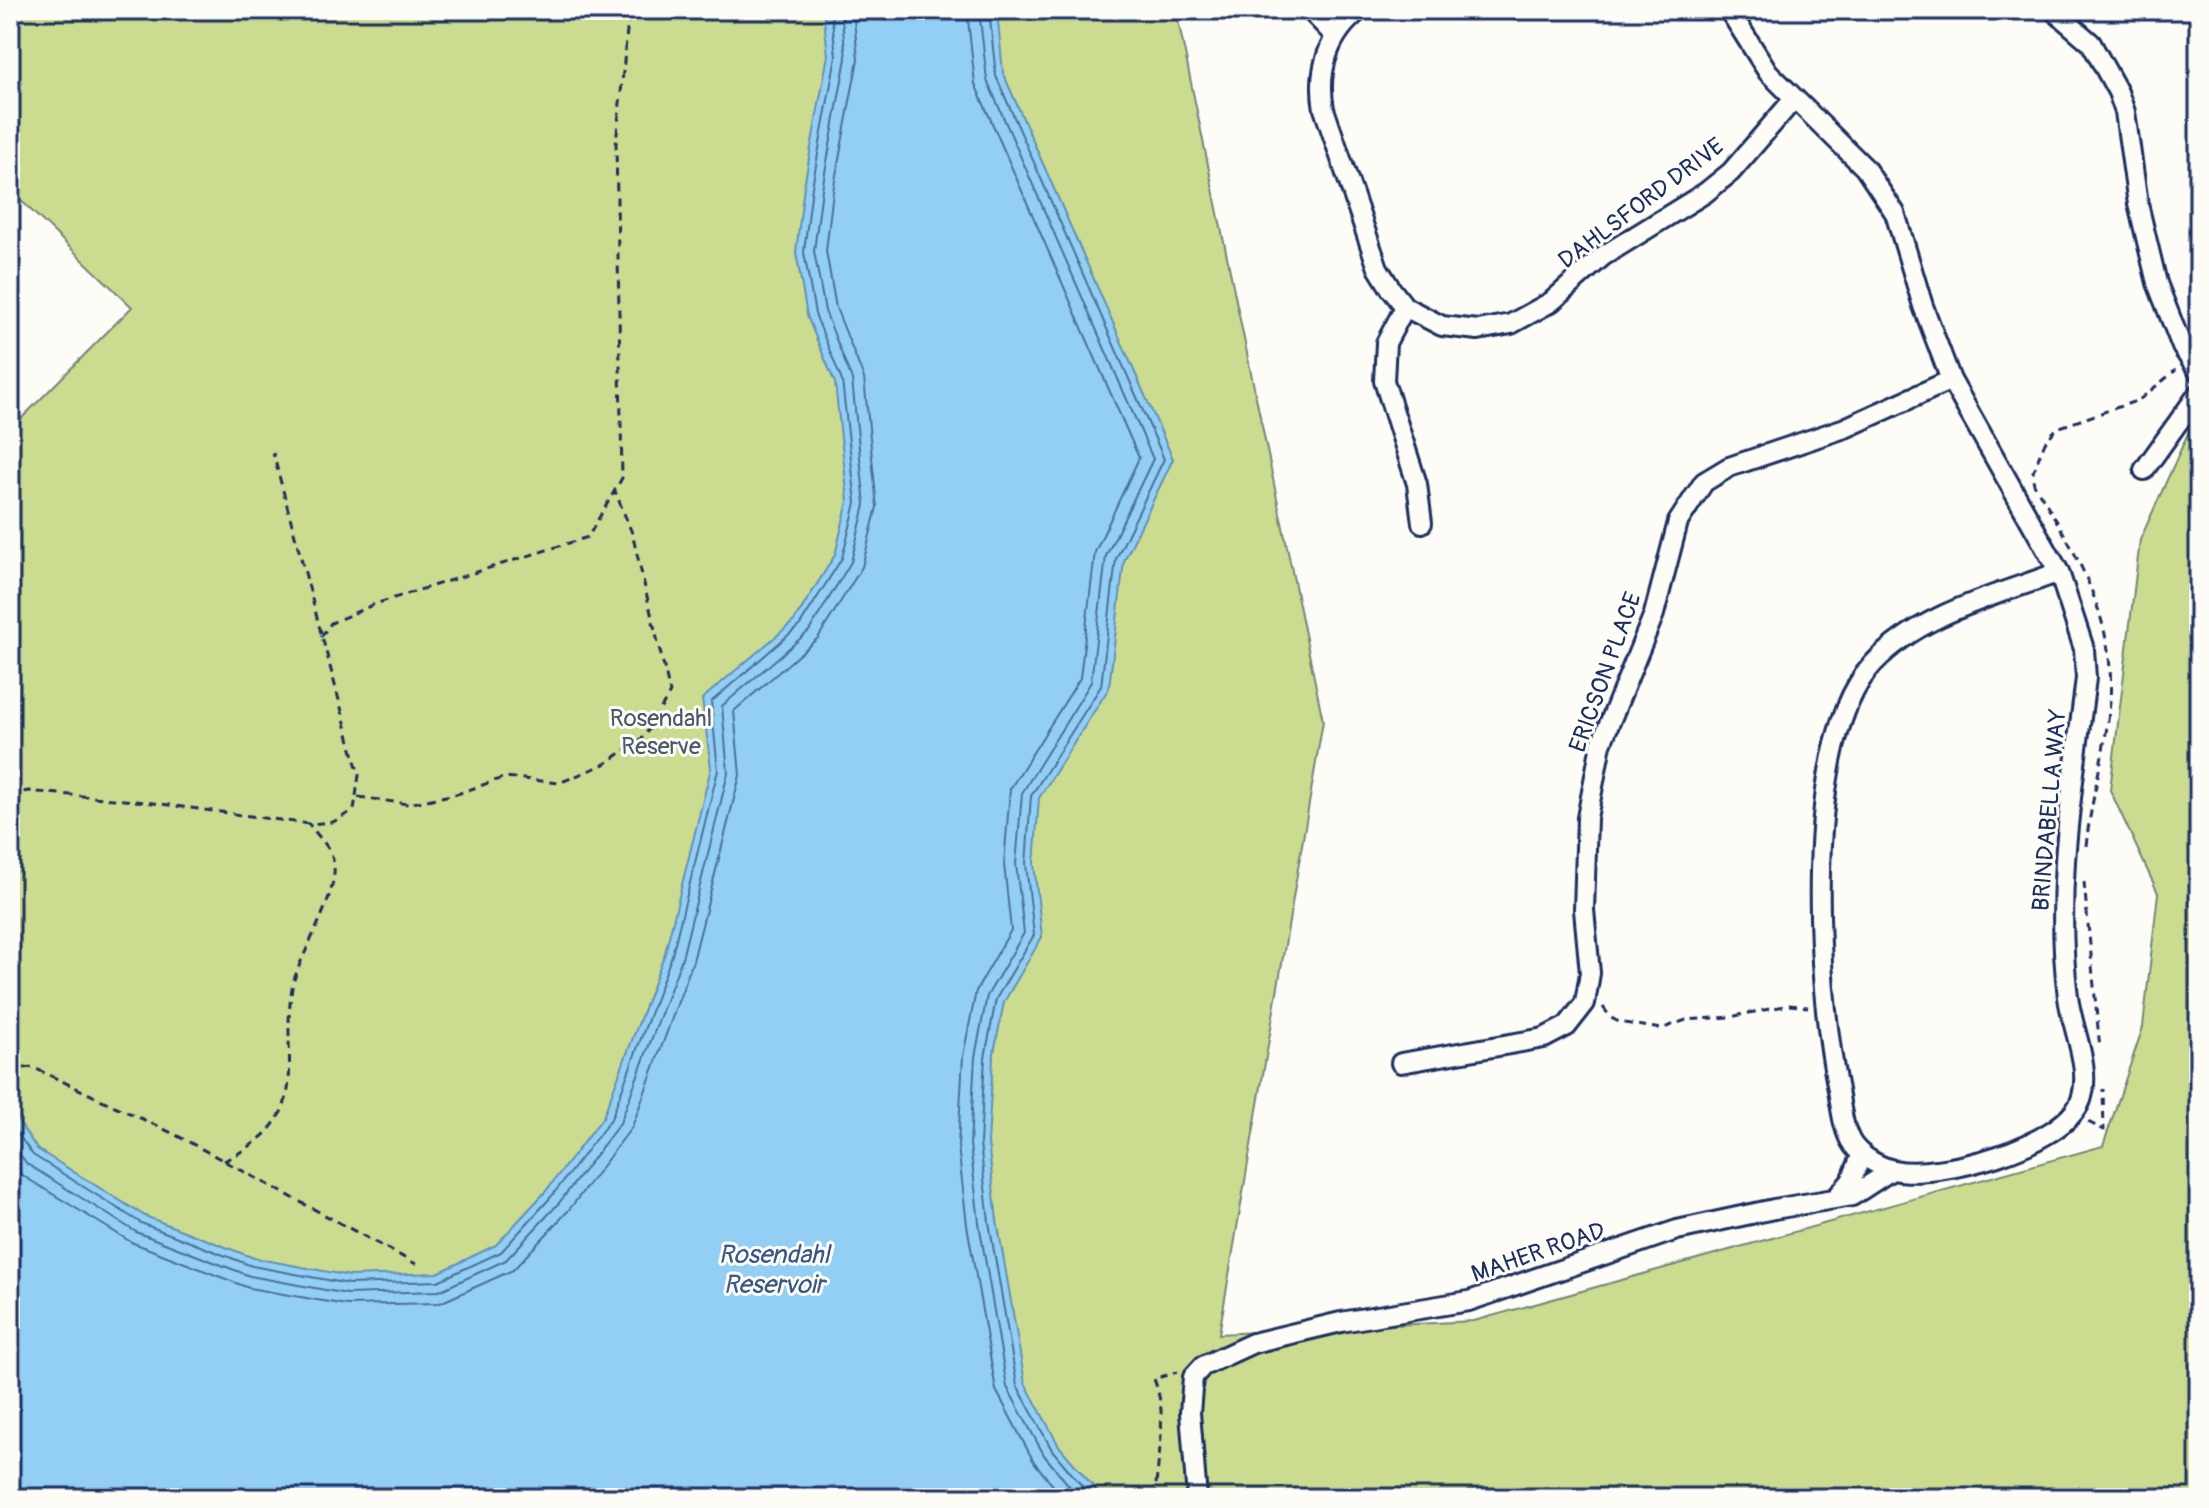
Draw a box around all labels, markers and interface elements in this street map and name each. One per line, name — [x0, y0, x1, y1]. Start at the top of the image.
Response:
street label: DAHLSFORD DRIVE — [1553, 132, 1730, 275]
street label: ERICSON PLACE — [1563, 588, 1648, 756]
park label: Rosendahl Reserve — [610, 704, 712, 761]
street label: BRINDABELLA WAY — [2026, 708, 2073, 912]
street label: MAHER ROAD — [1468, 1216, 1609, 1289]
water label: Rosendahl Reservoir — [719, 1239, 832, 1301]

